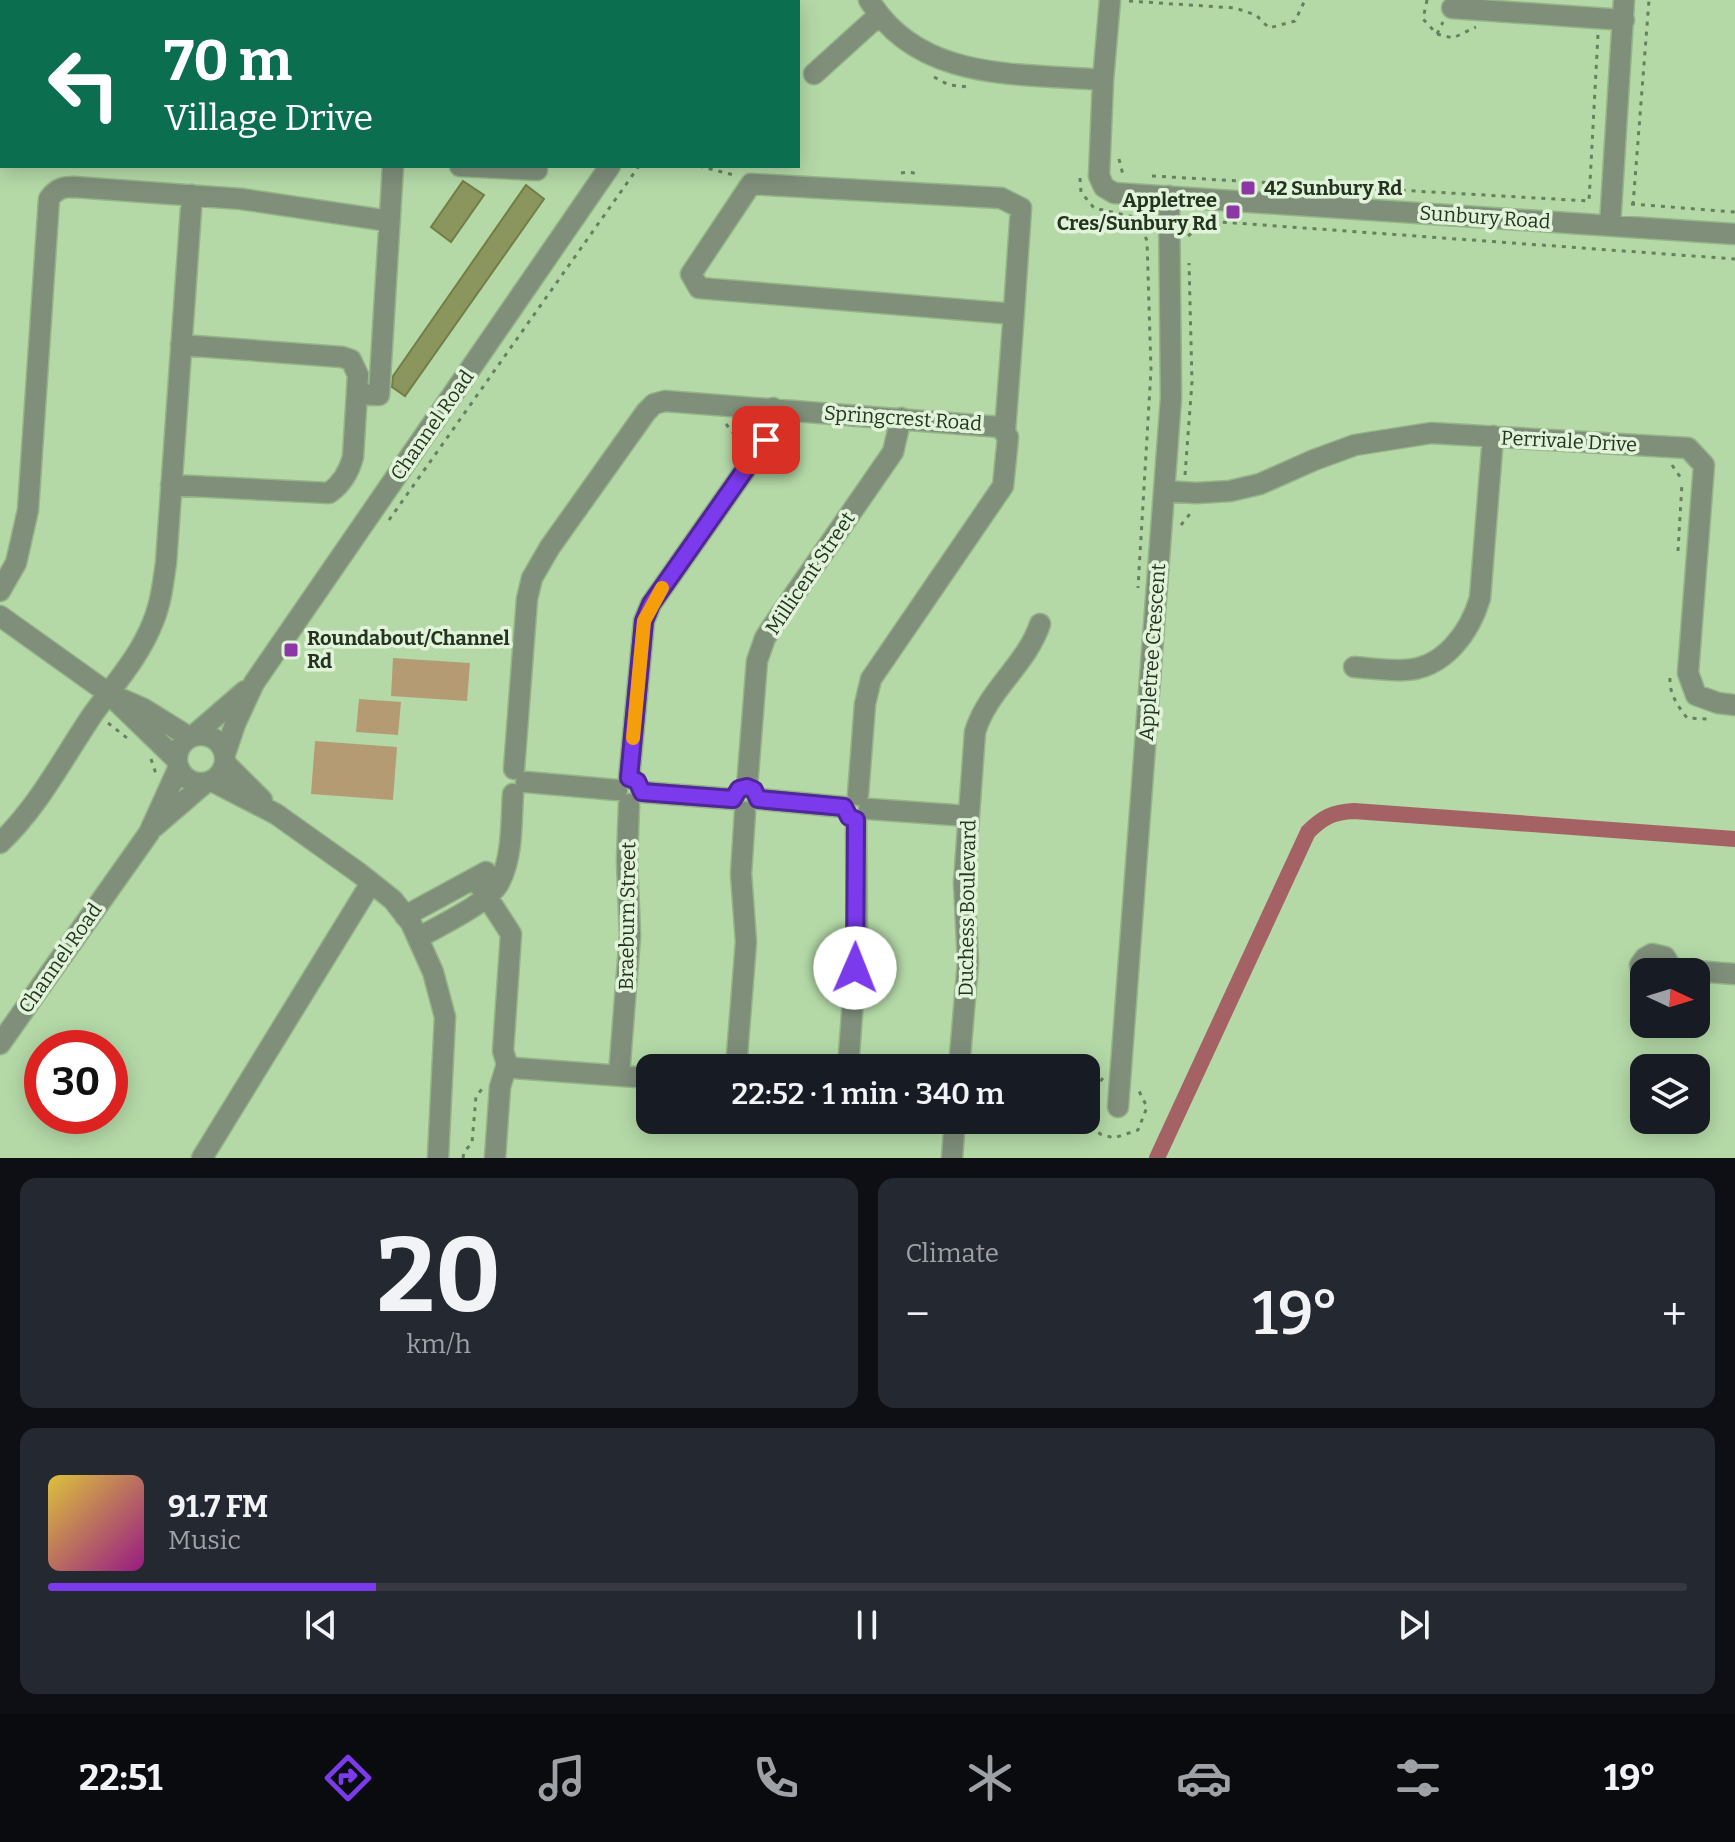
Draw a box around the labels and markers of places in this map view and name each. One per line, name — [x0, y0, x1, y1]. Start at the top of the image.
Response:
place label: 42 Sunbury Rd — [1264, 176, 1402, 200]
marker: 42 Sunbury Rd — [1239, 179, 1257, 197]
place label: Appletree Cres/Sunbury Rd — [1057, 188, 1217, 235]
marker: Appletree Cres/Sunbury Rd — [1224, 203, 1242, 221]
pin — [732, 406, 800, 474]
place label: Roundabout/Channel Rd — [307, 626, 510, 673]
marker: Roundabout/Channel Rd — [282, 641, 300, 659]

